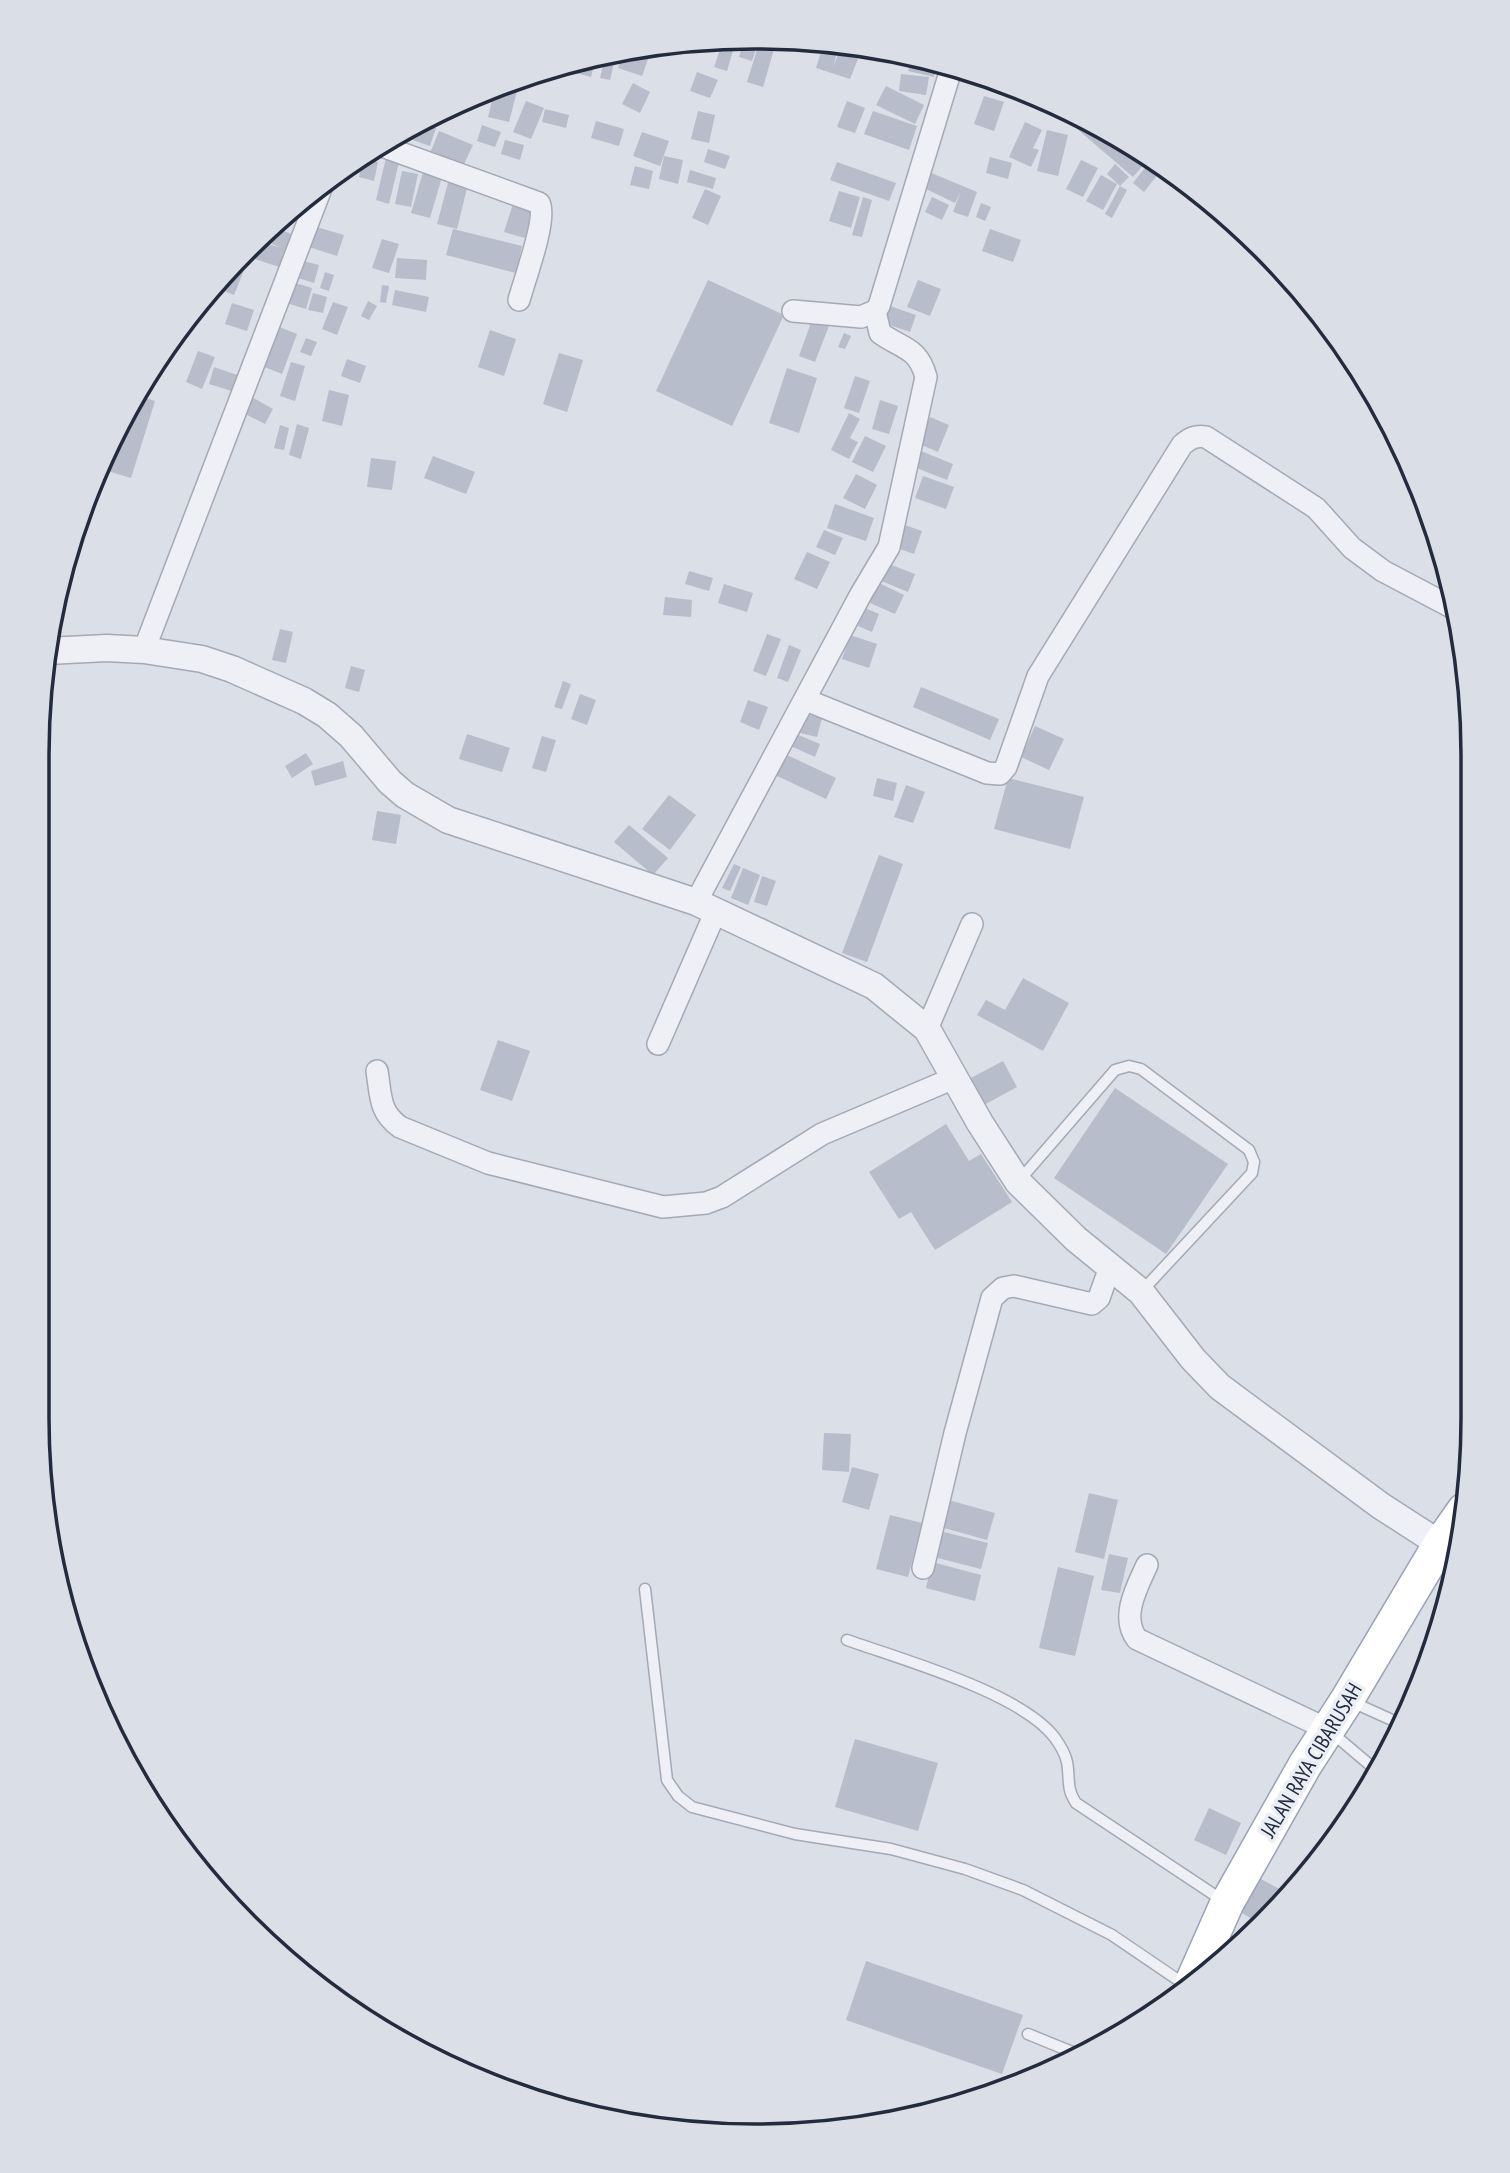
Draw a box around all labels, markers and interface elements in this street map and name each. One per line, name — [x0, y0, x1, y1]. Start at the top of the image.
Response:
street label: JALAN RAYA CIBARUSAH — [1254, 1678, 1368, 1843]

